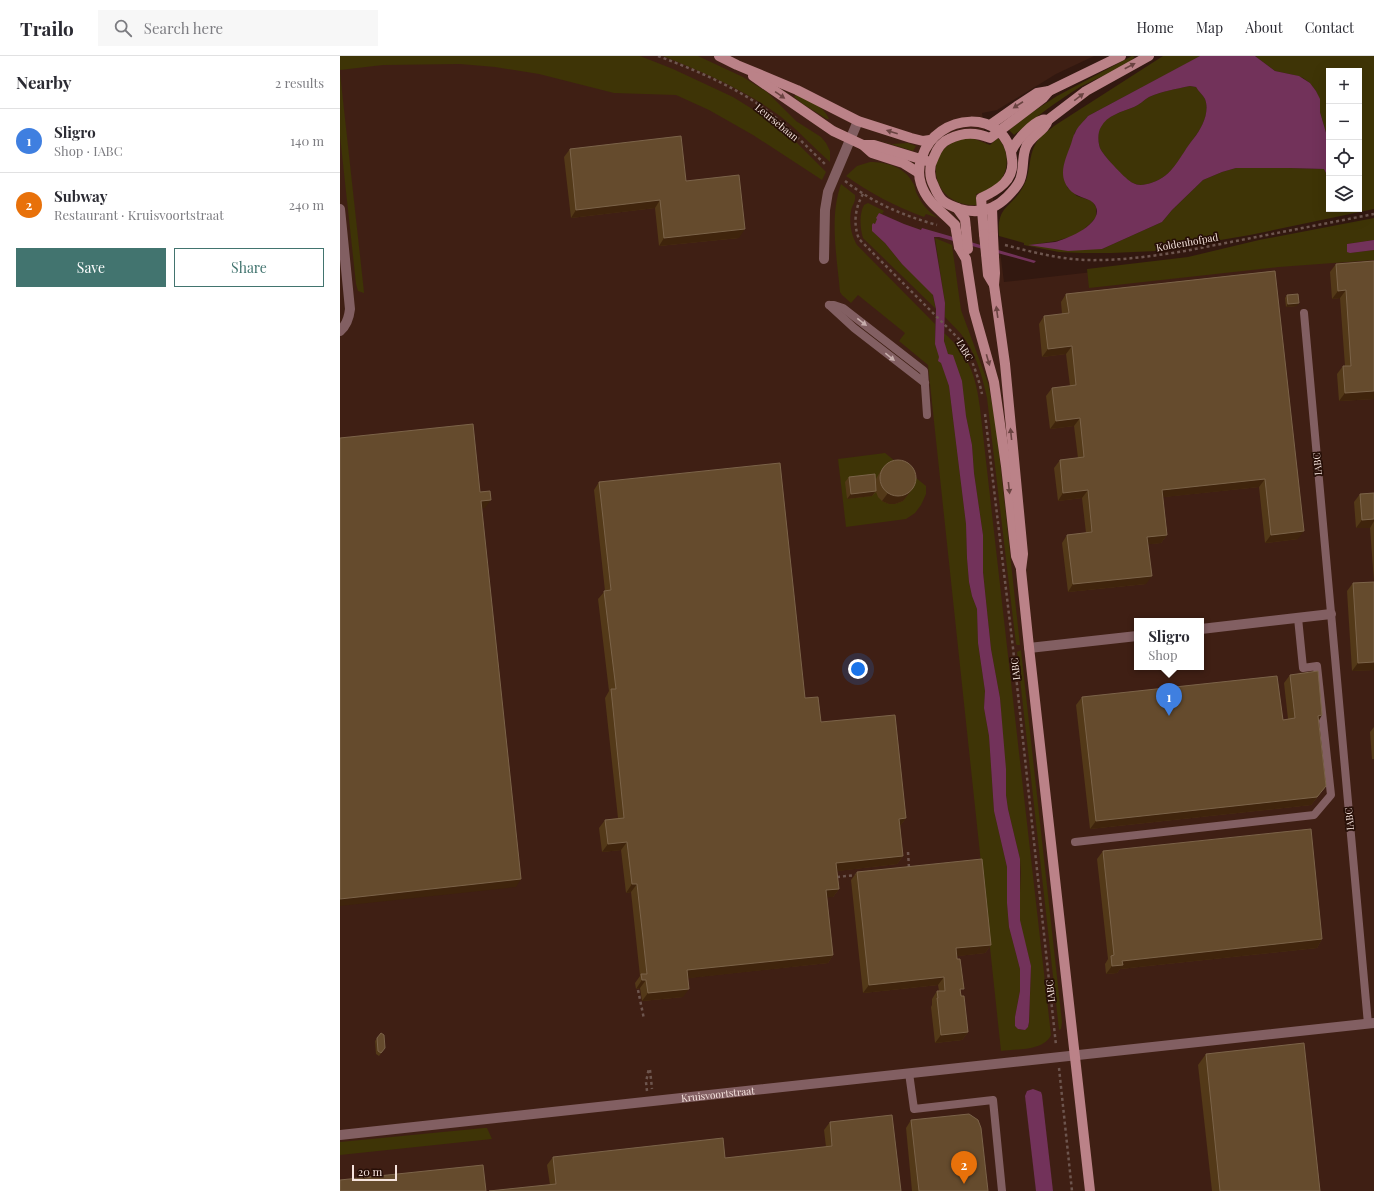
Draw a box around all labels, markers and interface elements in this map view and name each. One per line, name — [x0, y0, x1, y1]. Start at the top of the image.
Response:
search box — [98, 10, 378, 46]
text: Trailo — [20, 15, 74, 41]
icon: search — [112, 17, 134, 39]
text: Search here — [144, 18, 223, 38]
text: Home — [1136, 18, 1174, 37]
text: Map — [1196, 18, 1223, 37]
text: About — [1245, 18, 1283, 37]
text: Contact — [1305, 18, 1354, 37]
one-way arrow — [1124, 63, 1136, 70]
map controls — [1326, 68, 1362, 212]
button: + — [1326, 68, 1362, 104]
text: Nearby — [16, 71, 71, 93]
text: 2 results — [275, 74, 324, 91]
one-way arrow — [775, 91, 786, 99]
one-way arrow — [1073, 93, 1084, 101]
street label: Leursebaan — [752, 100, 802, 144]
one-way arrow — [1013, 101, 1023, 109]
button: − — [1326, 104, 1362, 140]
text: Sligro — [54, 122, 96, 142]
one-way arrow — [886, 129, 898, 135]
text: 1 — [27, 132, 31, 149]
text: 140 m — [290, 132, 324, 149]
button: locate — [1326, 140, 1362, 176]
text: Shop · IABC — [54, 142, 123, 159]
button: layers — [1326, 176, 1362, 212]
text: Subway — [54, 186, 108, 206]
text: 2 — [26, 196, 32, 213]
text: 240 m — [289, 196, 324, 213]
text: Restaurant · Kruisvoortstraat — [54, 206, 224, 223]
street label: Koldenhofpad — [1155, 230, 1219, 254]
button: Save — [16, 248, 166, 287]
button: Share — [174, 248, 324, 287]
one-way arrow — [994, 306, 1000, 318]
one-way arrow — [857, 318, 868, 327]
street label: IABC — [953, 337, 977, 363]
one-way arrow — [885, 353, 896, 362]
one-way arrow — [985, 354, 991, 366]
one-way arrow — [1008, 428, 1015, 440]
street label: IABC — [1309, 452, 1325, 476]
one-way arrow — [1006, 482, 1012, 494]
popup — [1134, 618, 1204, 670]
text: Sligro — [1148, 626, 1190, 646]
text: Shop — [1148, 646, 1178, 663]
street label: IABC — [1007, 657, 1023, 681]
your location — [848, 659, 868, 679]
pin: 1 — [1156, 683, 1182, 716]
street label: IABC — [1341, 807, 1357, 831]
street label: IABC — [1042, 979, 1058, 1003]
street label: Kruisvoortstraat — [680, 1083, 756, 1105]
pin: 2 — [951, 1151, 977, 1184]
scale bar — [352, 1163, 397, 1182]
text: 20 m — [358, 1164, 382, 1179]

